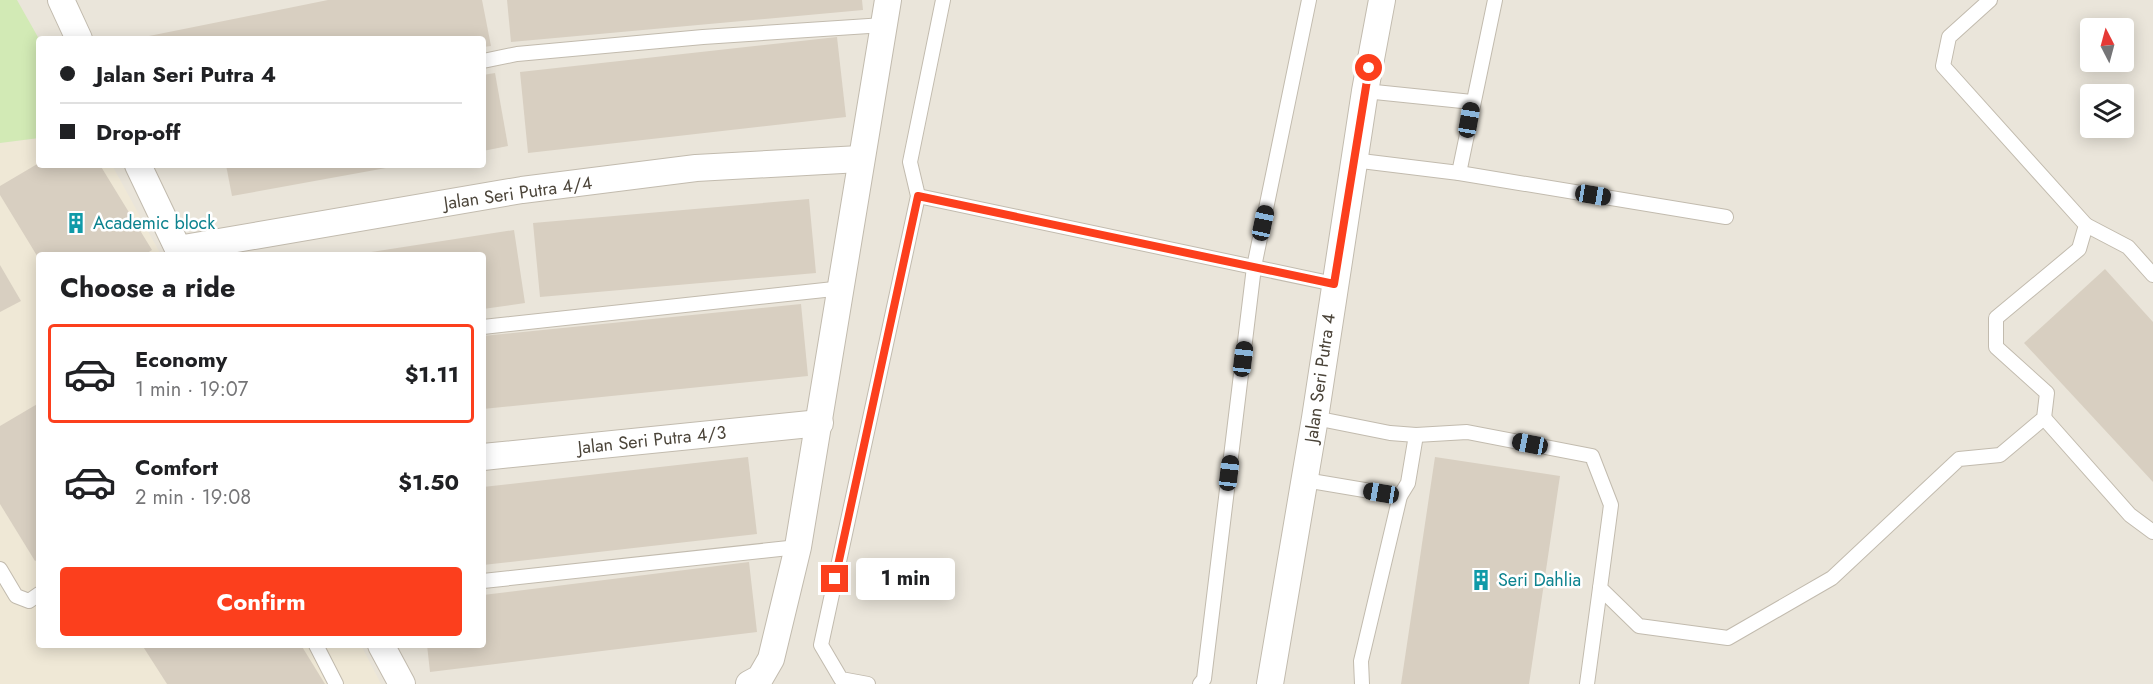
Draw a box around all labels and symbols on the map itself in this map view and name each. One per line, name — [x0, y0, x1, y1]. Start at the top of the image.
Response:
north arrow — [2080, 18, 2134, 72]
route start — [1355, 54, 1382, 81]
car — [1457, 101, 1481, 139]
street label: Jalan Seri Putra 4/4 — [440, 170, 594, 217]
car — [1574, 183, 1612, 207]
car — [1250, 204, 1276, 242]
place label: Academic block — [93, 210, 215, 236]
building icon: Academic block — [64, 211, 88, 235]
street label: Jalan Seri Putra 4 — [1298, 312, 1342, 446]
car — [1232, 340, 1254, 378]
street label: Jalan Seri Putra 4/3 — [574, 419, 728, 461]
car — [1511, 432, 1549, 456]
car — [1218, 454, 1240, 492]
car — [1362, 481, 1400, 505]
callout: 1 min — [856, 558, 955, 600]
route end — [821, 565, 848, 592]
place label: Seri Dahlia — [1498, 567, 1581, 593]
building icon: Seri Dahlia — [1469, 568, 1493, 592]

